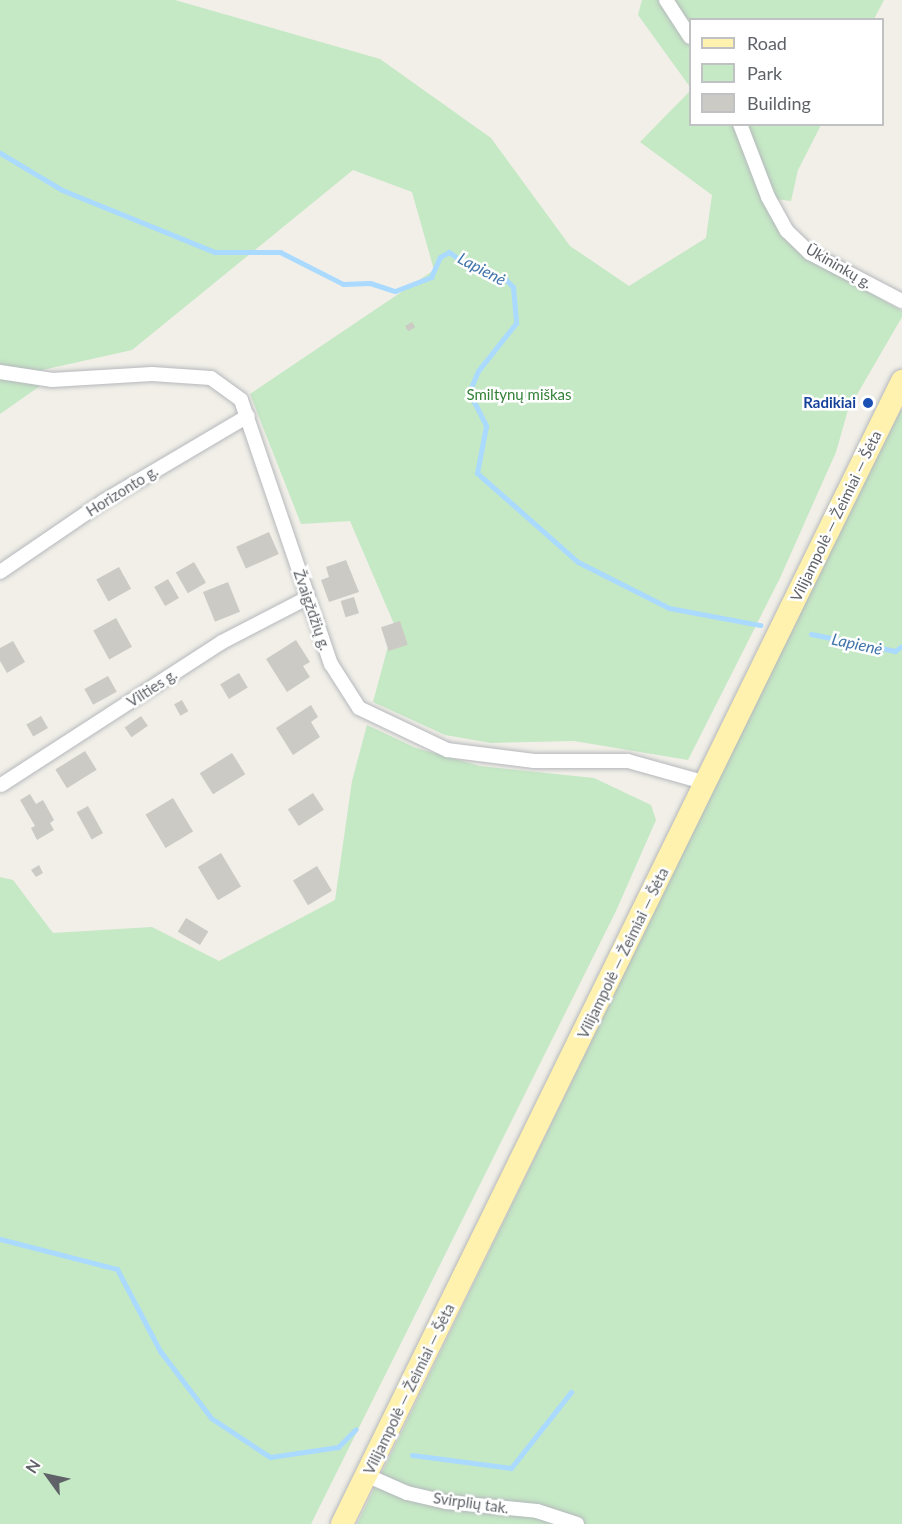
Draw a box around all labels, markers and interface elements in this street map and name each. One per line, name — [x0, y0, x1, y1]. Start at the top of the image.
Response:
legend — [689, 18, 884, 126]
text: Road — [747, 32, 787, 54]
text: Park — [747, 62, 782, 84]
text: Building — [747, 92, 811, 114]
street label: Ūkininkų g. — [803, 240, 875, 292]
water label: Lapienė — [455, 248, 509, 290]
park label: Smiltynų miškas — [466, 386, 572, 404]
place label: Radikiai — [803, 394, 856, 412]
marker: Radikiai — [861, 396, 875, 410]
street label: Vilijampolė — Žeimiai — Šėta — [787, 428, 885, 604]
street label: Horizonto g. — [83, 462, 161, 520]
street label: Žvaigždžių g. — [290, 567, 334, 653]
water label: Lapienė — [830, 629, 884, 659]
street label: Vilties g. — [124, 665, 180, 711]
street label: Vilijampolė — Žeimiai — Šėta — [574, 865, 672, 1041]
street label: Vilijampolė — Žeimiai — Šėta — [360, 1301, 458, 1477]
north arrow — [18, 1446, 78, 1506]
text: N — [21, 1456, 44, 1476]
street label: Svirplių tak. — [432, 1489, 510, 1517]

